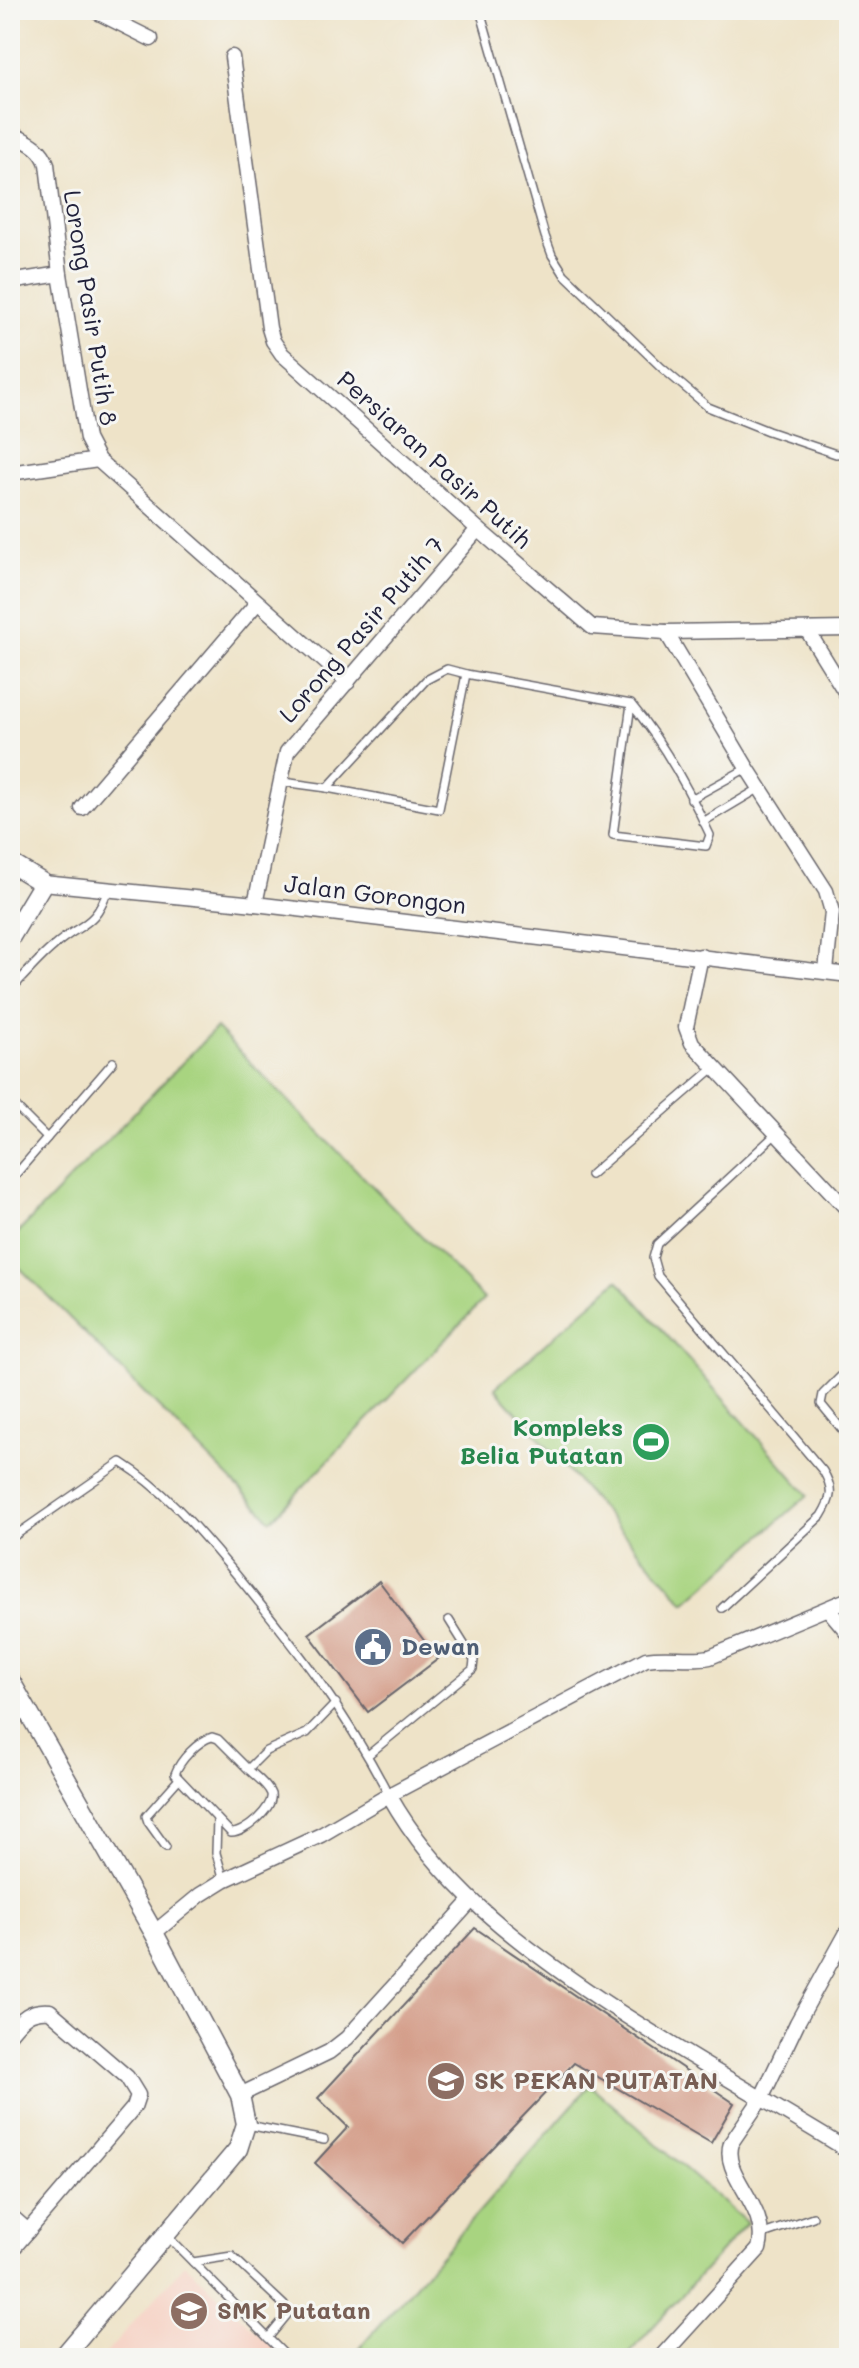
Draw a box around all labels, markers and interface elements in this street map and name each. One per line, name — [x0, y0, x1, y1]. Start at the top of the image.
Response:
street label: Lorong Pasir Putih 8 — [58, 188, 125, 428]
street label: Persiaran Pasir Putih — [331, 363, 539, 554]
street label: Lorong Pasir Putih 7 — [272, 530, 450, 728]
street label: Jalan Gorongon — [282, 867, 468, 920]
place label: Kompleks Belia Putatan — [460, 1411, 623, 1470]
sports icon: Kompleks Belia Putatan — [630, 1421, 672, 1463]
public building icon: Dewan — [352, 1626, 394, 1668]
place label: Dewan — [401, 1630, 480, 1661]
school or university icon: SK PEKAN PUTATAN — [425, 2060, 467, 2102]
place label: SK PEKAN PUTATAN — [474, 2064, 718, 2095]
school or university icon: SMK Putatan — [168, 2290, 210, 2332]
place label: SMK Putatan — [217, 2294, 371, 2325]

